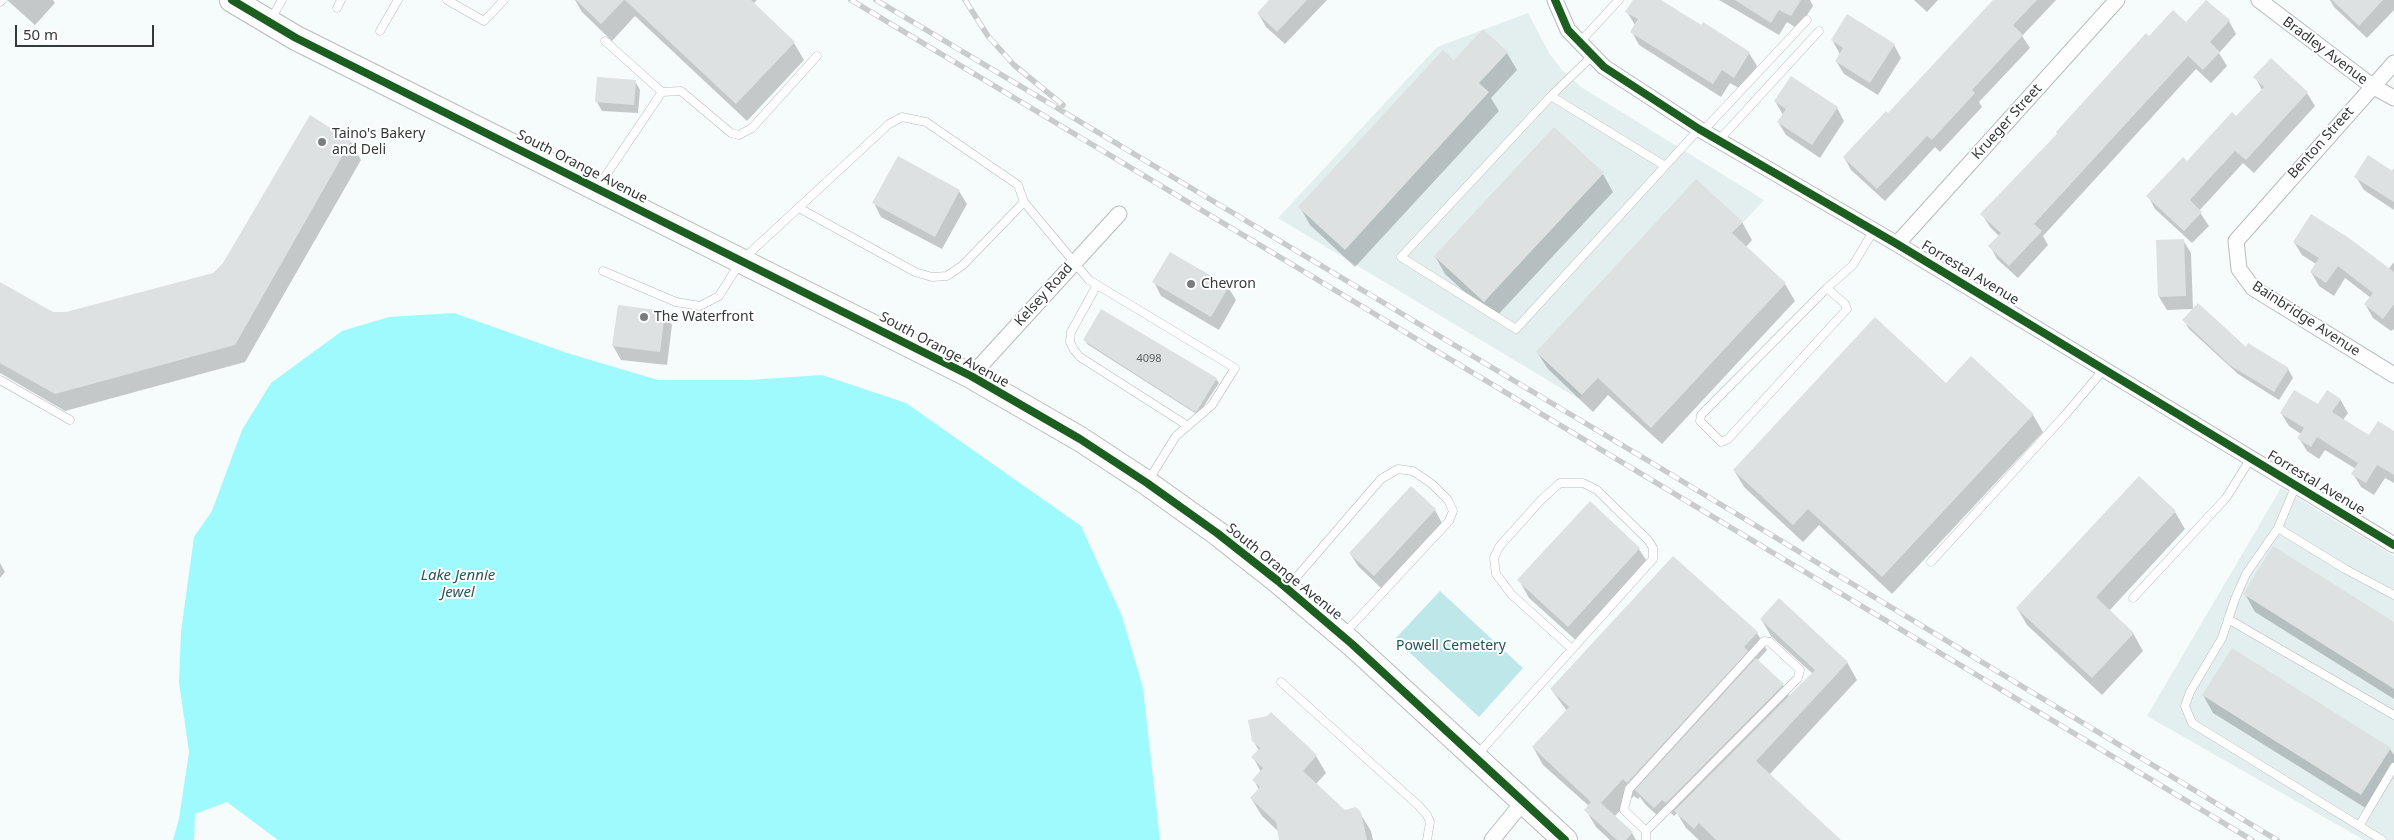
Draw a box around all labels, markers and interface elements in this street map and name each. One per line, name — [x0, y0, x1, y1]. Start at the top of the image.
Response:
street label: Bradley Avenue — [2279, 14, 2371, 88]
scale bar — [18, 15, 156, 47]
text: 50 m — [23, 24, 58, 44]
street label: Krueger Street — [1969, 81, 2045, 163]
street label: Benton Street — [2284, 104, 2358, 182]
place label: Taino's Bakery and Deli — [332, 126, 425, 158]
street label: South Orange Avenue — [514, 127, 650, 207]
marker: Taino's Bakery and Deli — [316, 136, 328, 148]
street label: Forrestal Avenue — [1918, 237, 2022, 309]
street label: Kelsey Road — [1011, 260, 1077, 330]
place label: Chevron — [1201, 276, 1256, 292]
marker: Chevron — [1185, 278, 1197, 290]
street label: Bainbridge Avenue — [2249, 278, 2363, 360]
place label: The Waterfront — [654, 309, 754, 325]
street label: South Orange Avenue — [876, 309, 1012, 391]
marker: The Waterfront — [638, 311, 650, 323]
house number: 4098 — [1136, 352, 1162, 366]
street label: Forrestal Avenue — [2264, 447, 2368, 519]
street label: South Orange Avenue — [1223, 520, 1345, 624]
water label: Lake Jennie Jewel — [421, 567, 495, 602]
park label: Powell Cemetery — [1396, 638, 1506, 654]

